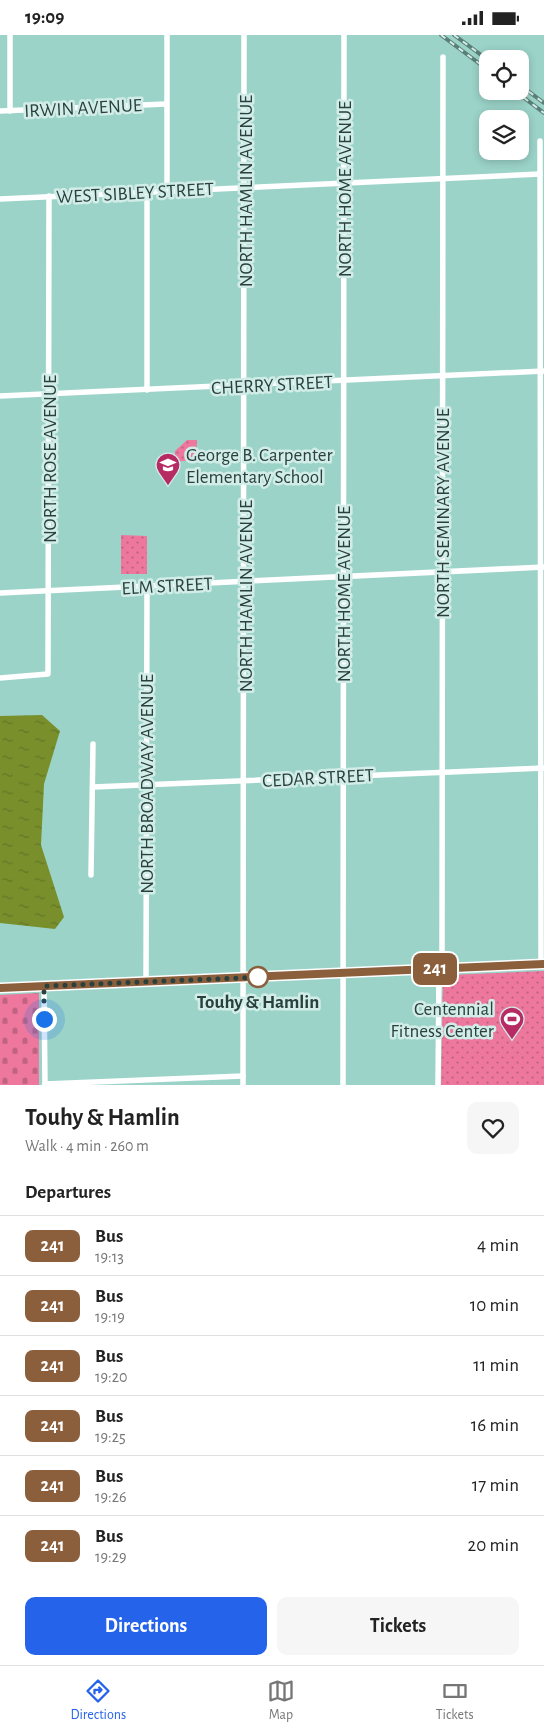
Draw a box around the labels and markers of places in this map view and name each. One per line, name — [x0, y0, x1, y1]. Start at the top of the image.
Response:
place label: George B. Carpenter Elementary School — [186, 446, 333, 487]
school or university icon: George B. Carpenter Elementary School — [155, 452, 181, 486]
marker: Touhy & Hamlin — [247, 966, 269, 988]
place label: Touhy & Hamlin — [197, 993, 319, 1012]
place label: Centennial Fitness Center — [391, 1000, 494, 1041]
sports icon: Centennial Fitness Center — [499, 1006, 525, 1040]

